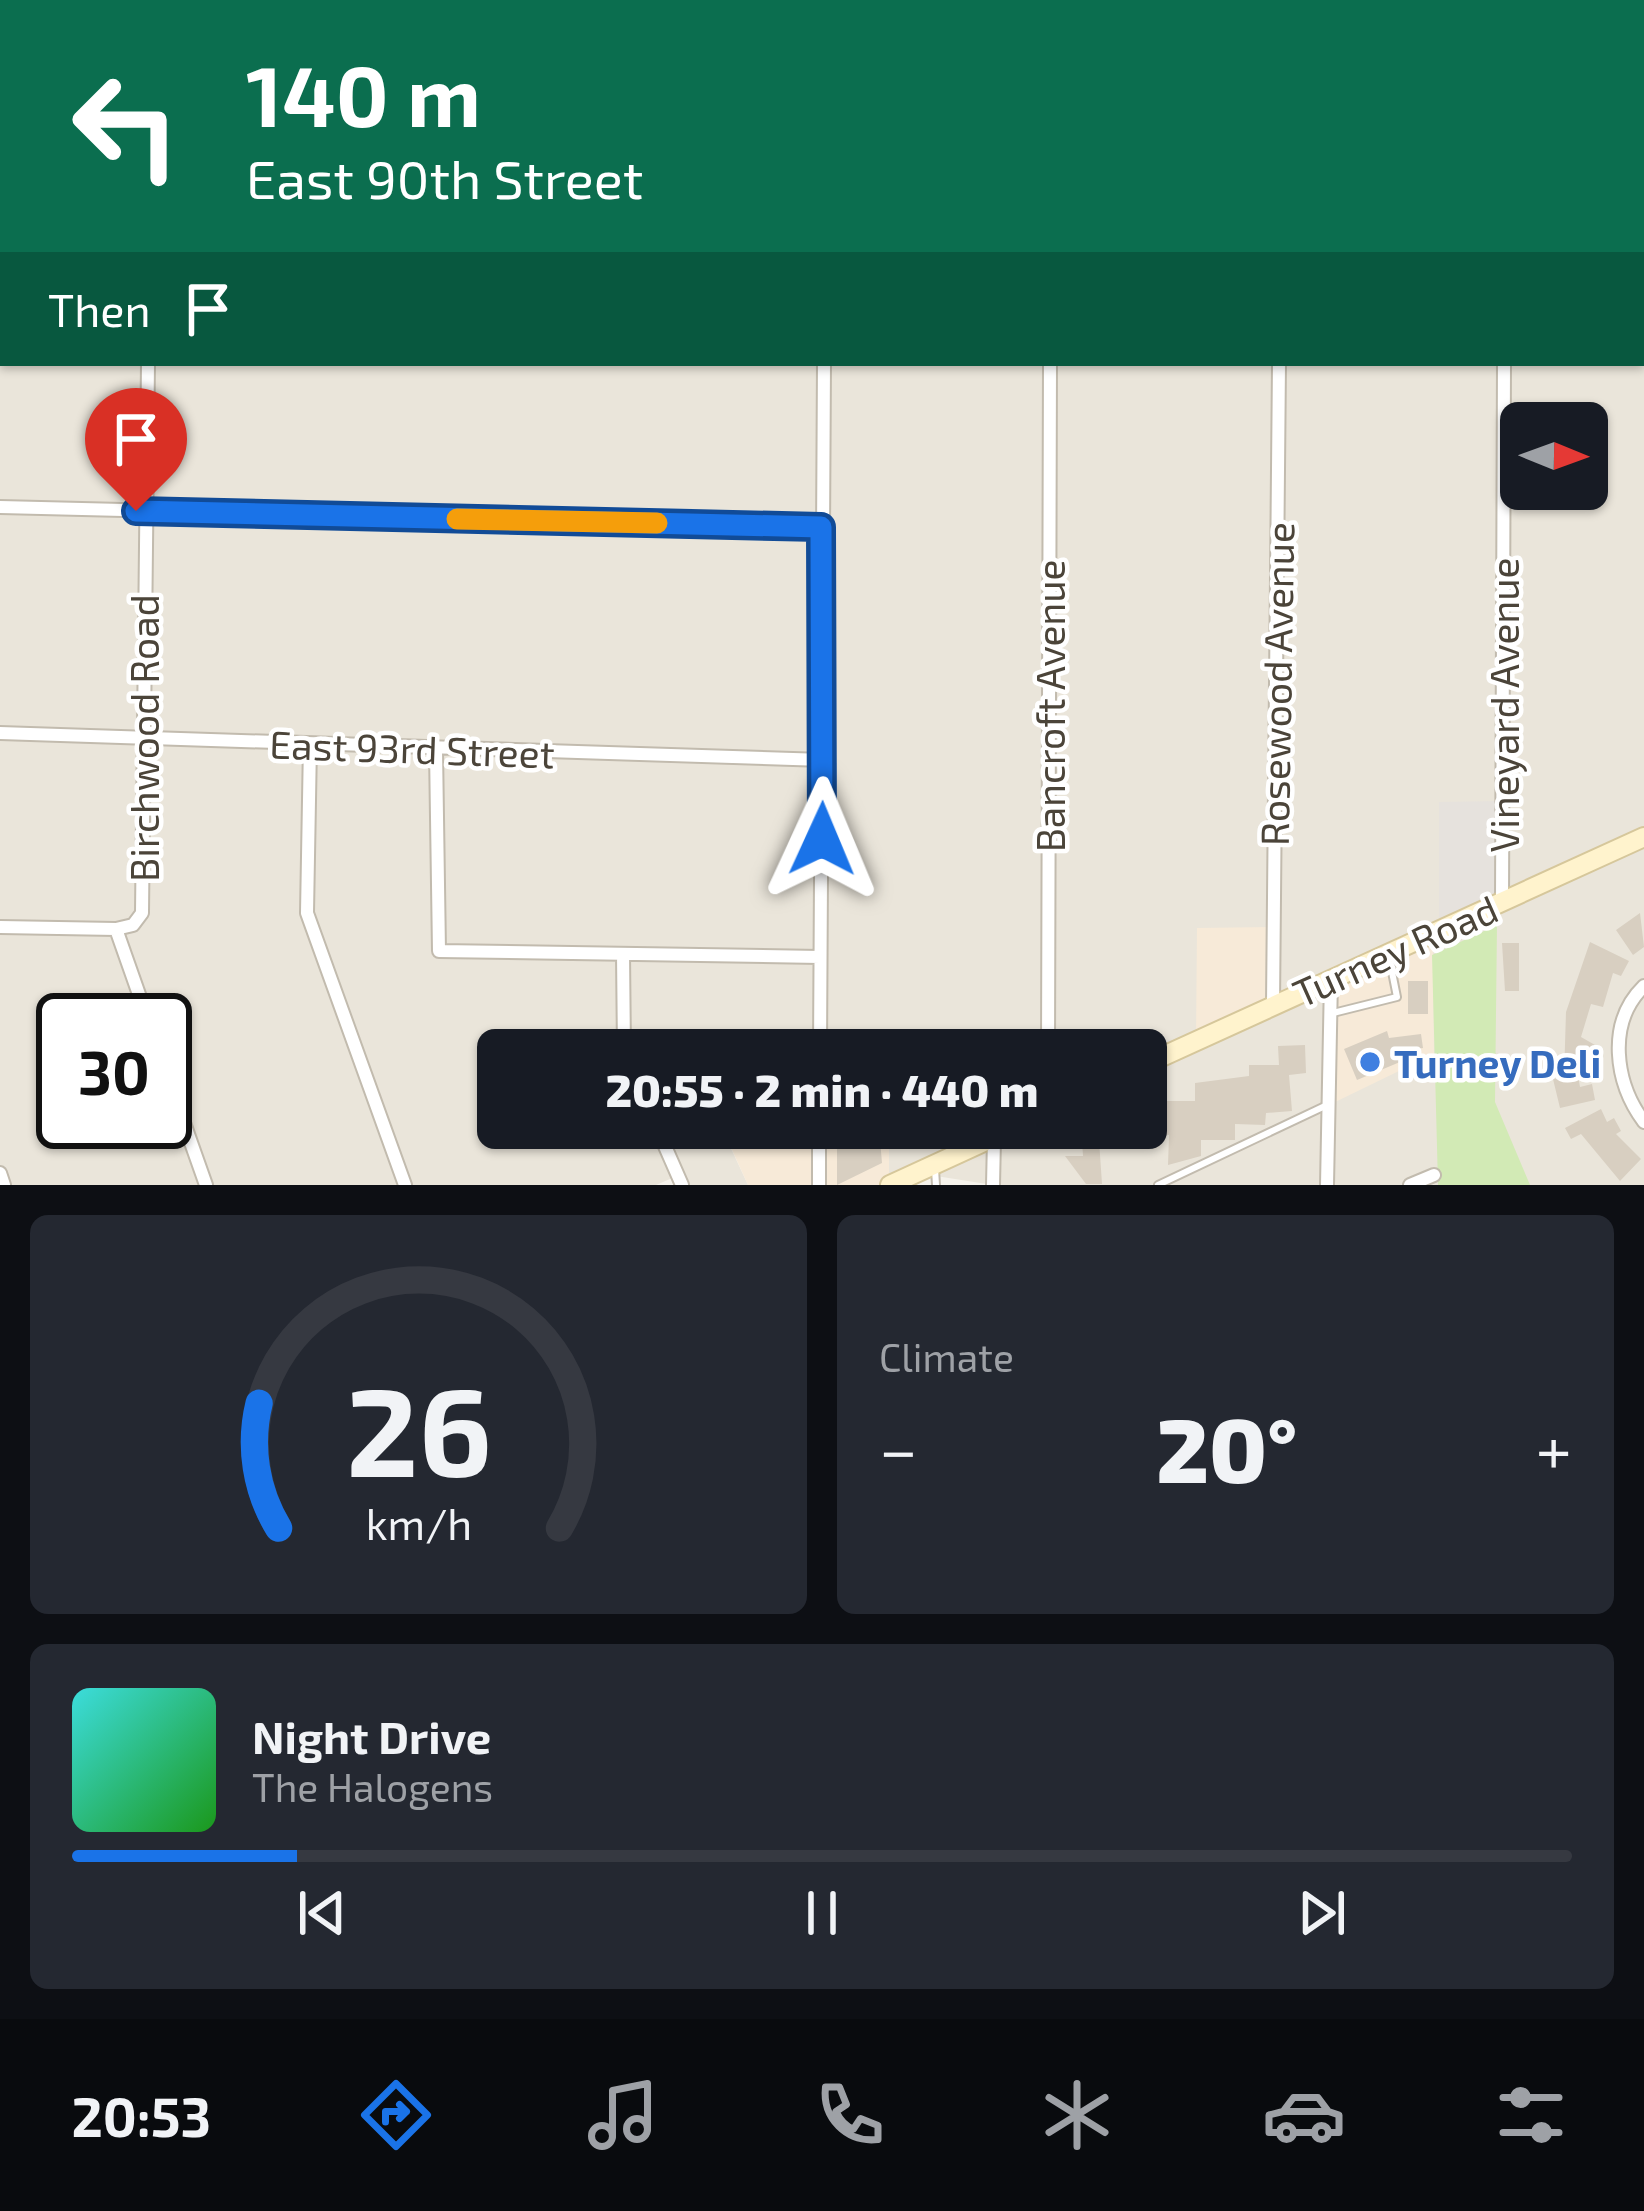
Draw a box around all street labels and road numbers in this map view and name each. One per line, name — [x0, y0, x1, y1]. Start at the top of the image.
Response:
street label: Rosewood Avenue — [1250, 522, 1302, 846]
street label: Vineyard Avenue — [1480, 558, 1527, 852]
street label: Bancroft Avenue — [1026, 560, 1073, 852]
street label: Birchwood Road — [120, 594, 167, 882]
street label: East 93rd Street — [269, 720, 555, 776]
street label: Turney Road — [1285, 884, 1505, 1016]

